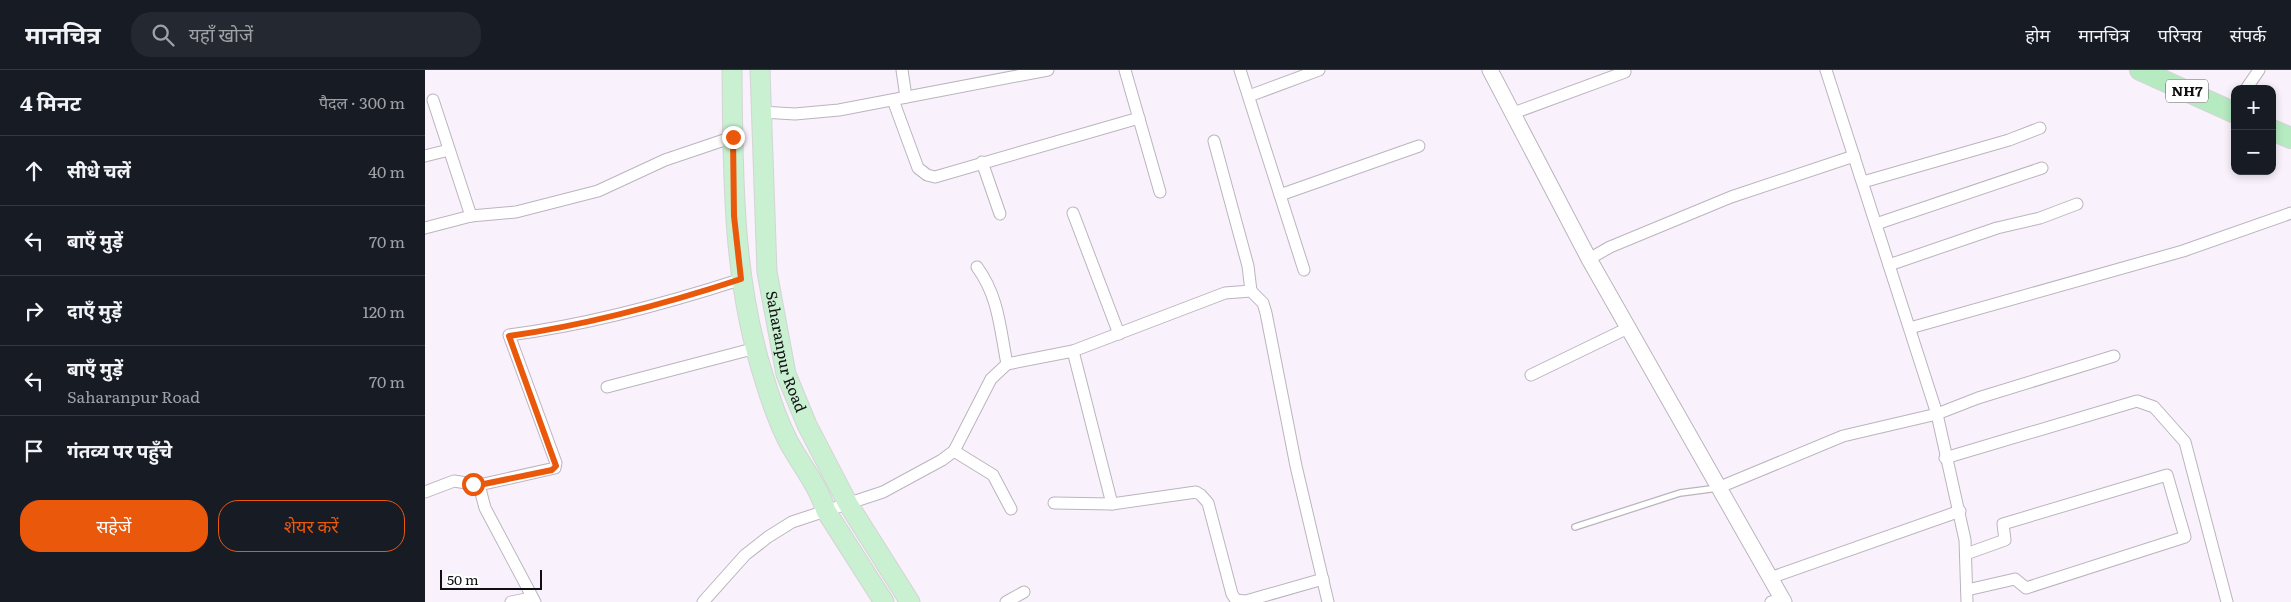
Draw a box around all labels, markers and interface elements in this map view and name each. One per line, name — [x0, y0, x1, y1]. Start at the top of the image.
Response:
search box — [131, 12, 481, 57]
text: मानचित्र — [25, 16, 101, 51]
text: यहाँ खोजें — [189, 20, 253, 48]
icon: search — [149, 21, 177, 49]
text: होम — [2025, 21, 2050, 48]
text: मानचित्र — [2078, 21, 2130, 48]
text: परिचय — [2158, 21, 2202, 48]
text: संपर्क — [2230, 21, 2266, 48]
road number: NH7 — [2166, 80, 2208, 102]
map controls — [2231, 85, 2276, 175]
button: + — [2231, 85, 2276, 130]
text: 4 मिनट — [20, 86, 81, 117]
text: पैदल · 300 m — [319, 90, 405, 114]
route end — [722, 126, 745, 149]
button: − — [2231, 130, 2276, 175]
text: सीधे चलें — [67, 156, 131, 184]
icon: ahead — [20, 157, 48, 185]
text: 40 m — [368, 159, 405, 183]
text: बाएँ मुड़ें — [67, 226, 123, 254]
icon: left — [20, 227, 48, 255]
text: 70 m — [369, 229, 405, 253]
street label: Saharanpur Road — [761, 289, 813, 415]
text: दाएँ मुड़ें — [67, 296, 122, 324]
icon: right — [20, 297, 48, 325]
text: 120 m — [362, 299, 405, 323]
text: बाएँ मुड़ें — [67, 354, 123, 382]
icon: left — [20, 367, 48, 395]
text: 70 m — [369, 369, 405, 393]
text: Saharanpur Road — [67, 384, 200, 408]
text: गंतव्य पर पहुँचे — [67, 436, 172, 464]
icon: arrive — [20, 437, 48, 465]
route start — [462, 473, 485, 496]
button: सहेजें — [20, 500, 208, 552]
button: शेयर करें — [218, 500, 405, 552]
scale bar — [440, 567, 543, 590]
text: 50 m — [447, 569, 479, 589]

